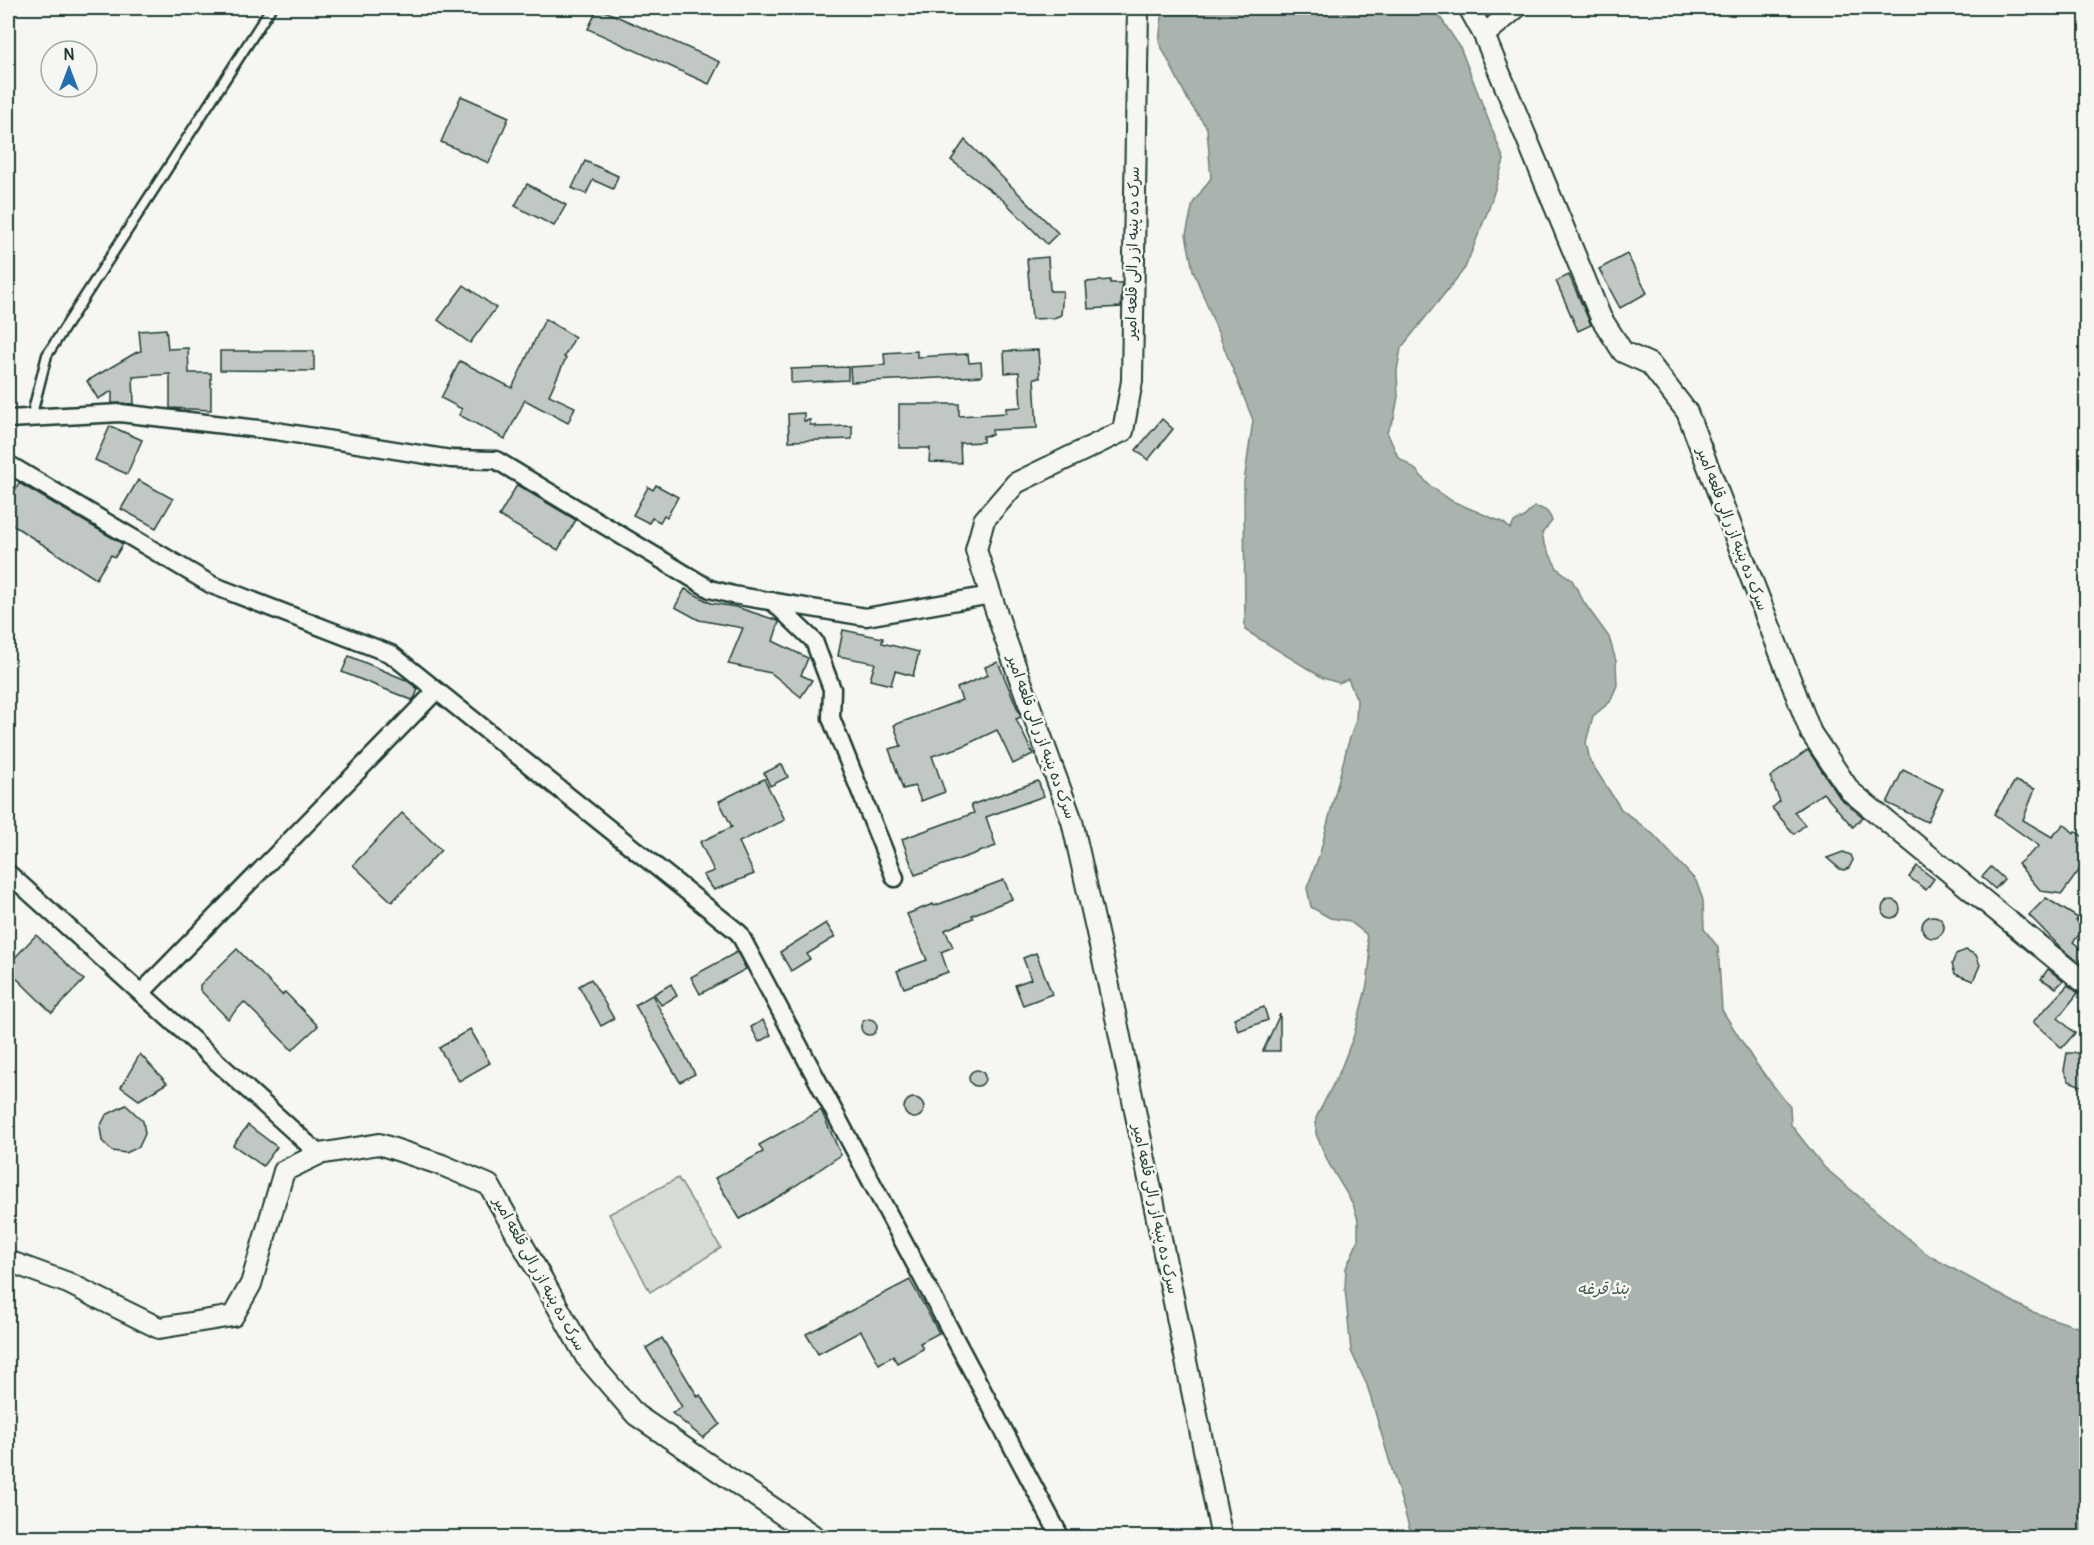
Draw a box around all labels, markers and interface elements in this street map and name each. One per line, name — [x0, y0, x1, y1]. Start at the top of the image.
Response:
north arrow — [39, 39, 99, 99]
text: N — [64, 45, 75, 65]
street label: سرک ده پنبه از ر الی قلعه امیر — [1122, 166, 1144, 342]
street label: سرک ده پنبه از ر الی قلعه امیر — [1691, 443, 1772, 613]
street label: سرک ده پنبه از ر الی قلعه امیر — [1002, 650, 1080, 822]
street label: سرک ده پنبه از ر الی قلعه امیر — [1127, 1120, 1182, 1296]
street label: سرک ده پنبه از ر الی قلعه امیر — [488, 1192, 589, 1354]
water label: بندٔ قرغه — [1577, 1279, 1629, 1299]

